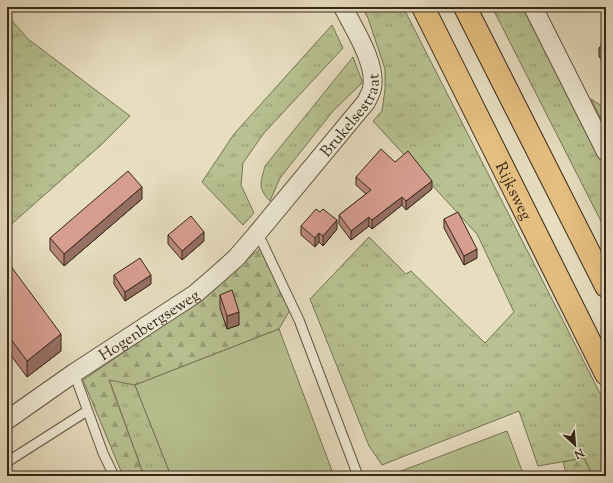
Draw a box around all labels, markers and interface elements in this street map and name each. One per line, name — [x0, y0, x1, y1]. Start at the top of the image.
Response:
street label: Brukelsestraat — [316, 72, 387, 163]
street label: Rijksweg — [488, 159, 537, 225]
street label: Hogenbergseweg — [95, 285, 205, 368]
north arrow — [555, 425, 595, 465]
text: N — [571, 444, 587, 462]

